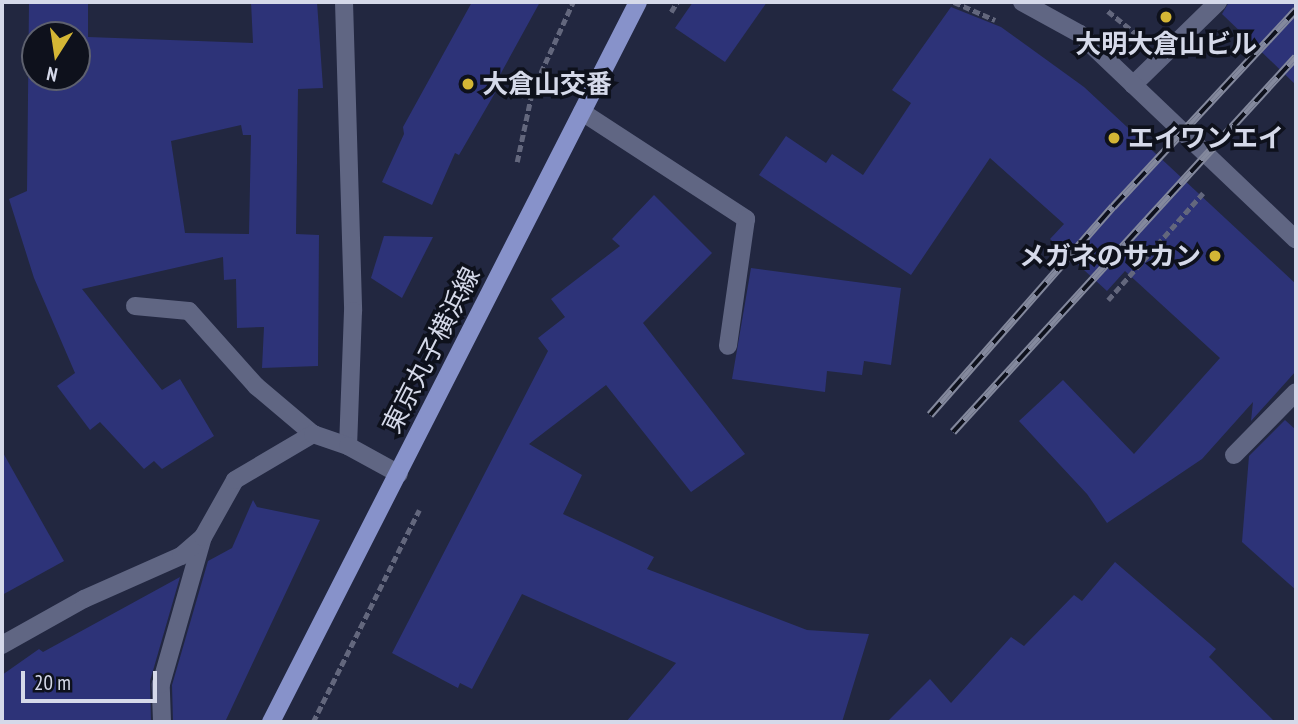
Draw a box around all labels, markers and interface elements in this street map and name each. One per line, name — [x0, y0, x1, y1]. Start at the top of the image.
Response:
marker: 大明大倉山ビル — [1158, 9, 1174, 25]
north arrow — [21, 21, 91, 91]
place label: 大明大倉山ビル — [1075, 28, 1257, 60]
text: N — [45, 62, 60, 87]
place label: 大倉山交番 — [482, 68, 612, 100]
marker: 大倉山交番 — [460, 76, 476, 92]
place label: エイワンエイ — [1128, 122, 1284, 154]
marker: エイワンエイ — [1106, 130, 1122, 146]
place label: メガネのサカン — [1019, 240, 1201, 272]
marker: メガネのサカン — [1207, 248, 1223, 264]
street label: 東京丸子横浜線 — [376, 262, 486, 438]
scale bar — [24, 658, 161, 702]
text: 20 m — [34, 669, 71, 696]

